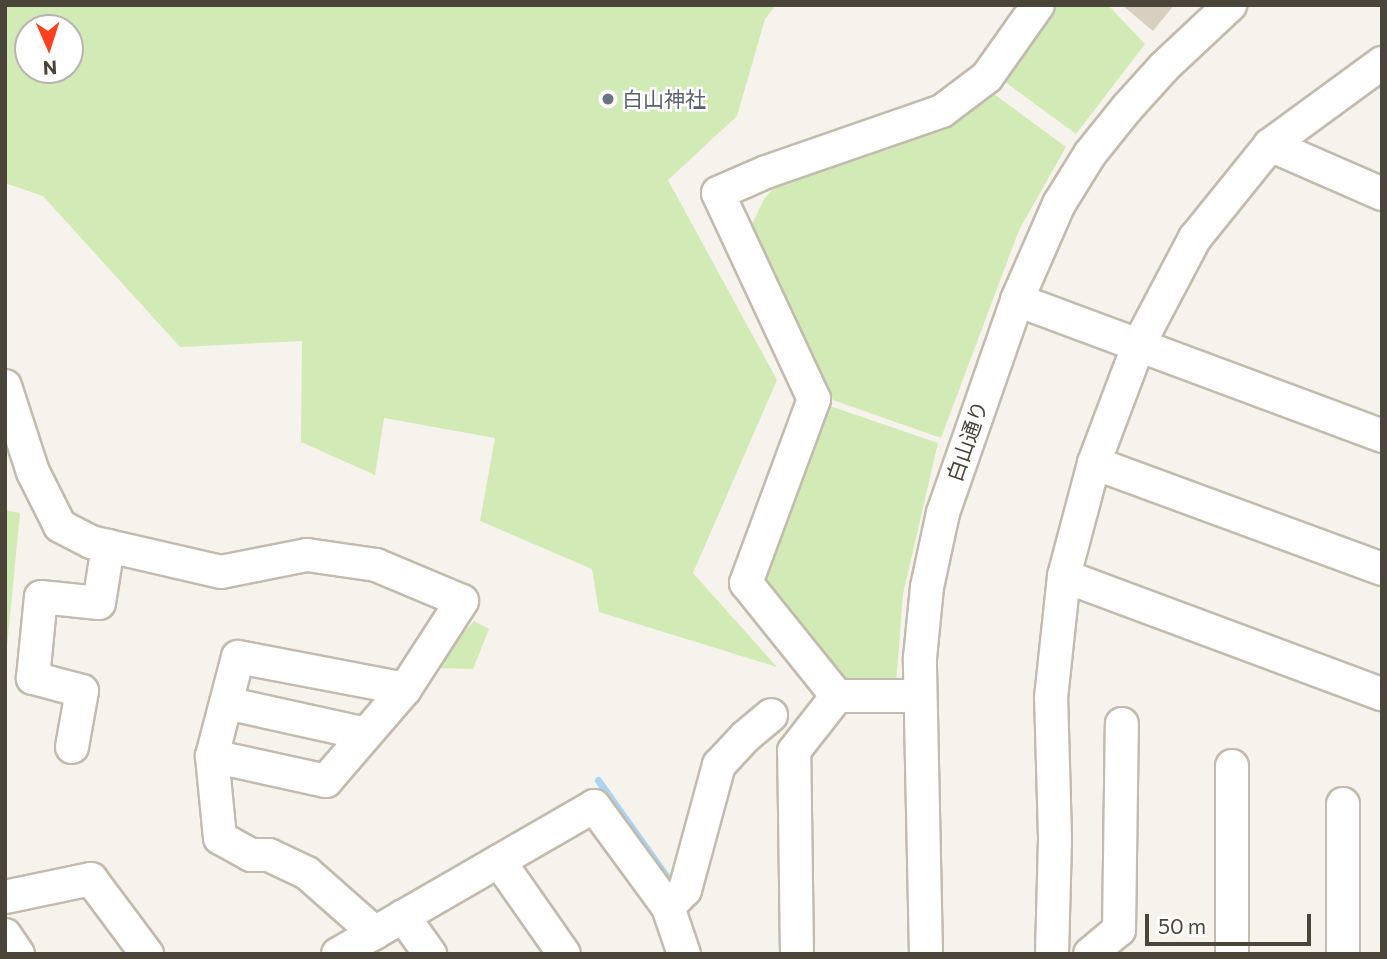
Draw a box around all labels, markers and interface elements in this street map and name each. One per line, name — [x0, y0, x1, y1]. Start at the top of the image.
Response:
north arrow — [14, 14, 84, 84]
text: N — [42, 57, 58, 80]
place label: 白山神社 — [622, 86, 706, 112]
marker: 白山神社 — [600, 91, 616, 107]
street label: 白山通り — [941, 397, 993, 485]
scale bar — [1149, 900, 1315, 944]
text: 50 m — [1158, 913, 1206, 938]

